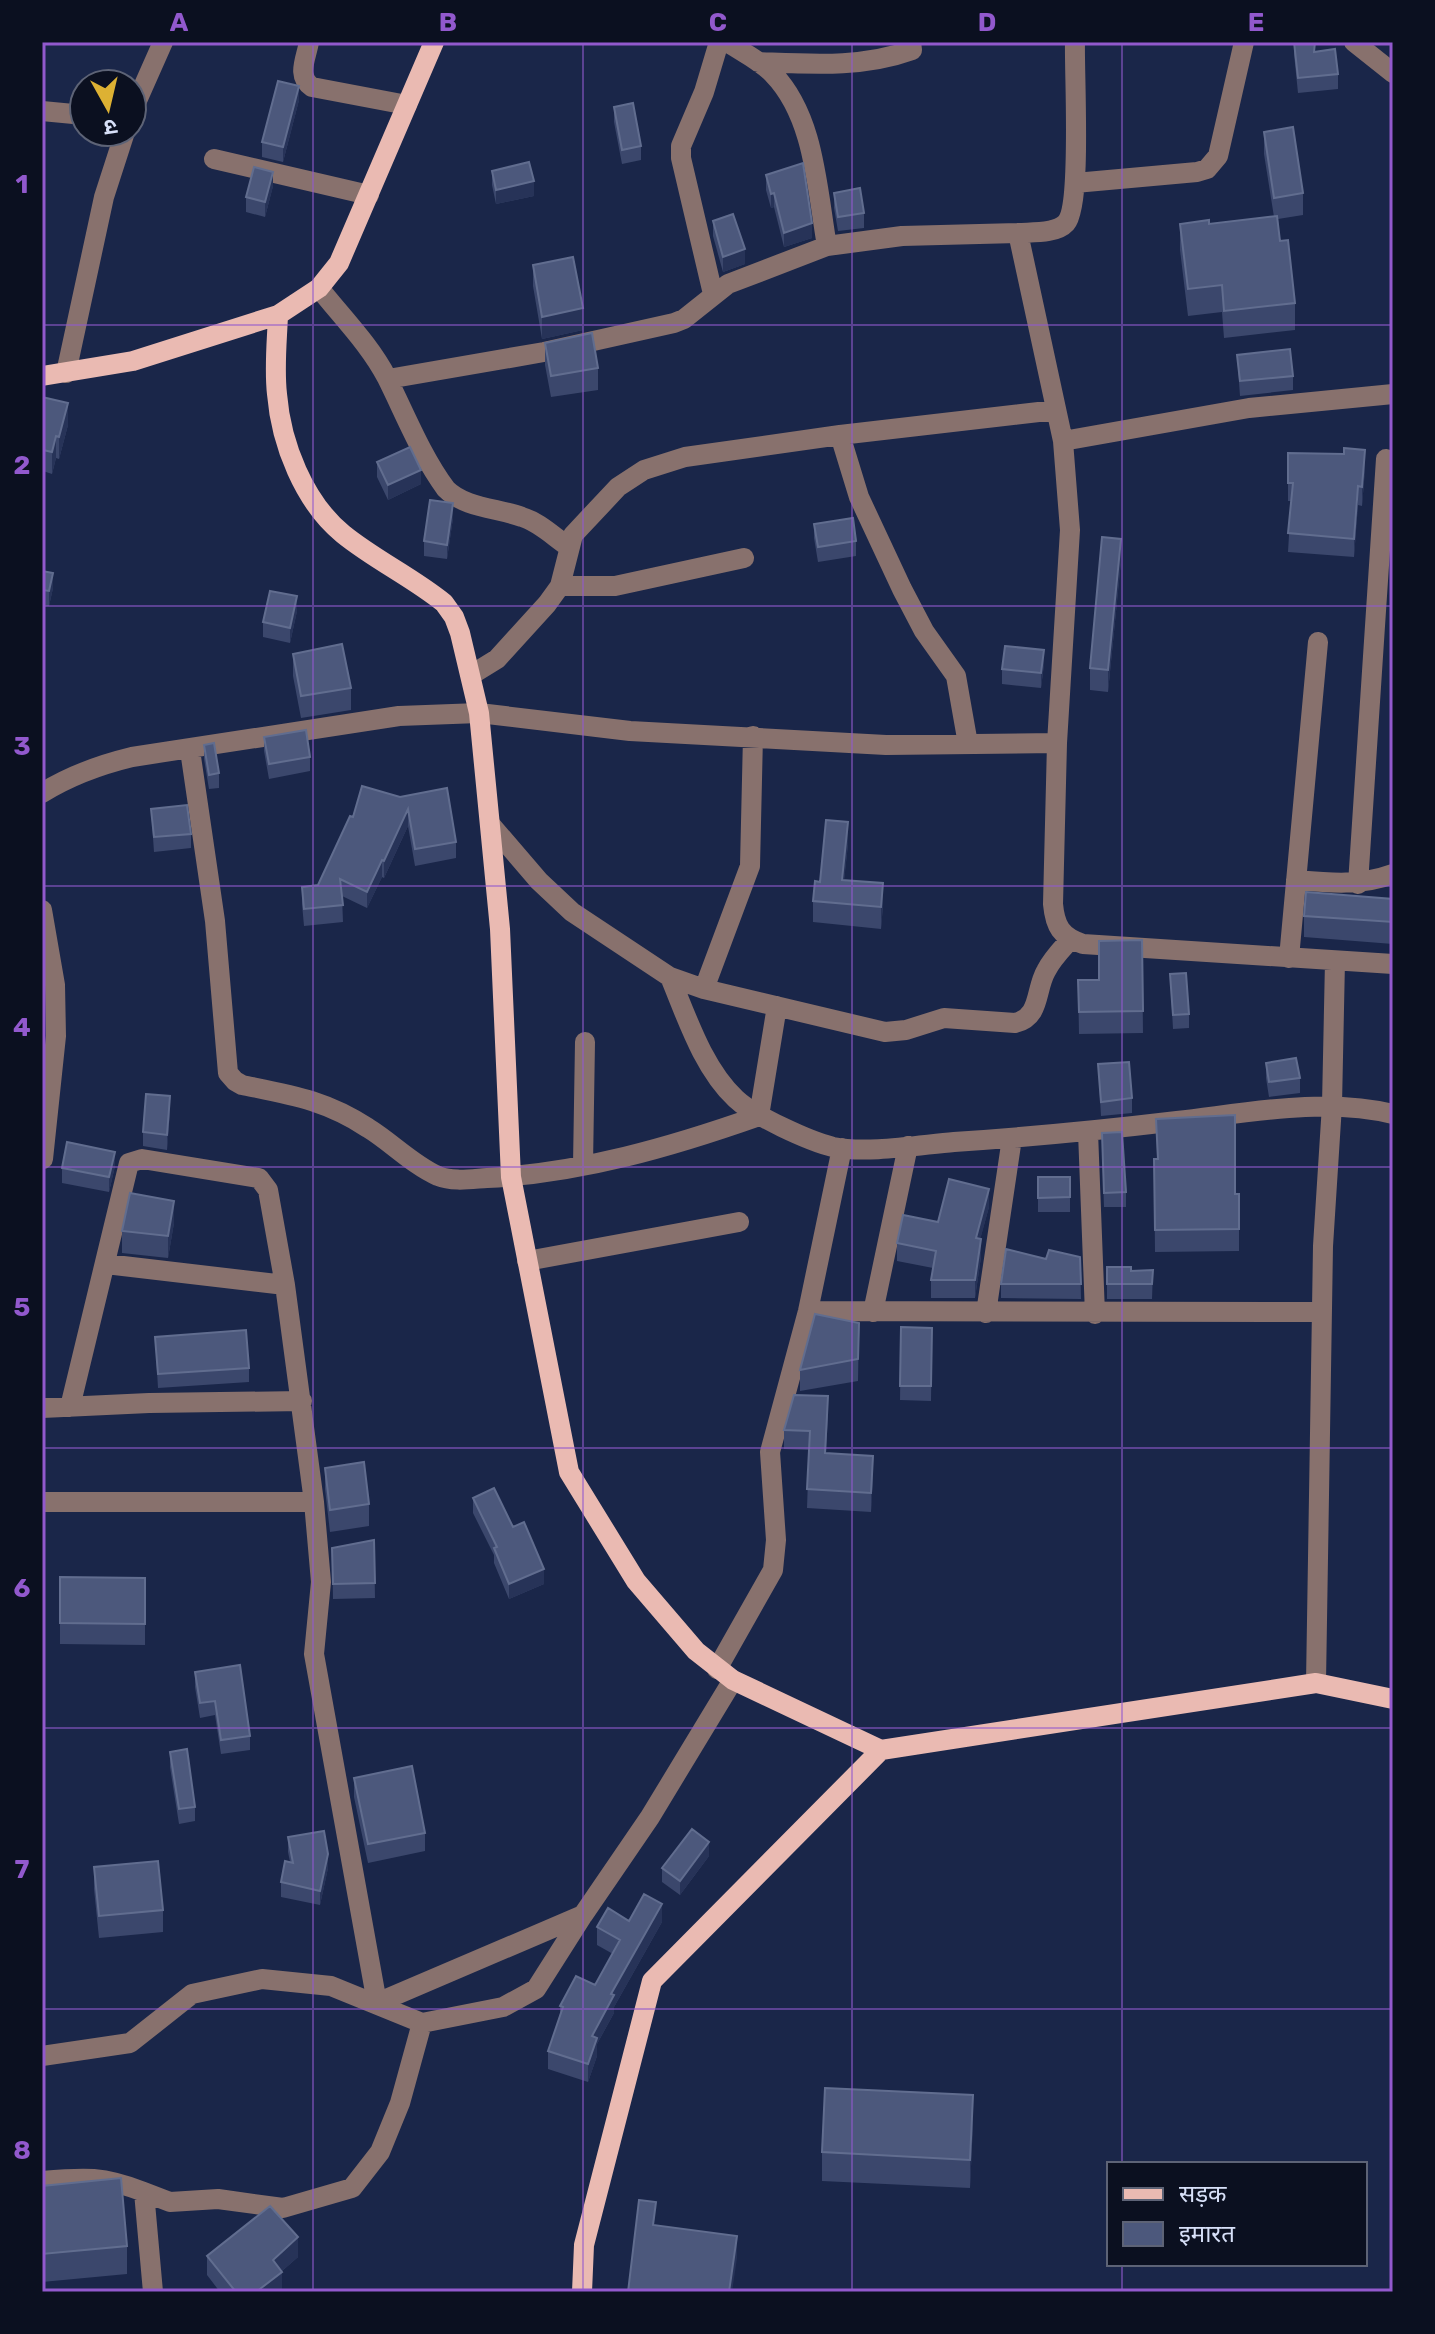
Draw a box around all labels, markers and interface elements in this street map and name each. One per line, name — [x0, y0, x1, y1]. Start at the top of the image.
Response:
text: A — [170, 7, 189, 38]
text: B — [439, 7, 457, 38]
text: C — [709, 7, 727, 38]
text: D — [978, 7, 996, 38]
text: E — [1248, 7, 1264, 38]
north arrow — [68, 68, 148, 148]
text: उ — [101, 113, 119, 142]
text: 1 — [16, 169, 28, 200]
text: 2 — [14, 450, 30, 481]
text: 3 — [13, 731, 31, 762]
text: 4 — [13, 1012, 31, 1043]
text: 5 — [14, 1292, 30, 1323]
text: 6 — [14, 1573, 31, 1604]
text: 7 — [15, 1854, 30, 1885]
text: 8 — [13, 2135, 31, 2166]
legend — [1107, 2162, 1367, 2266]
text: सड़क — [1179, 2180, 1227, 2208]
text: इमारत — [1179, 2220, 1236, 2248]

